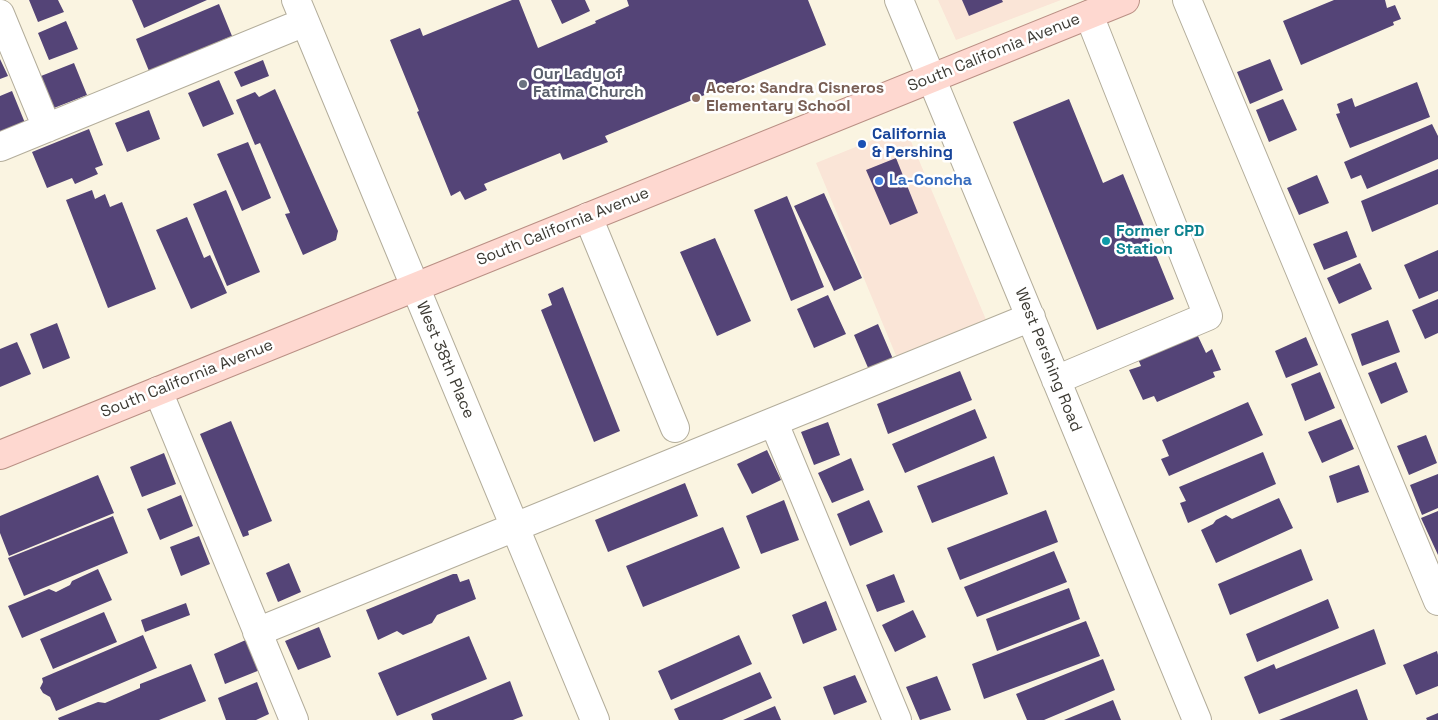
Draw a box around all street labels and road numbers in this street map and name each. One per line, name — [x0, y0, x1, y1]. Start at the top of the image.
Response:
street label: South California Avenue — [905, 10, 1083, 96]
street label: South California Avenue — [474, 184, 652, 270]
street label: West Pershing Road — [1010, 285, 1086, 435]
street label: West 38th Place — [412, 299, 478, 421]
street label: South California Avenue — [98, 336, 276, 422]

